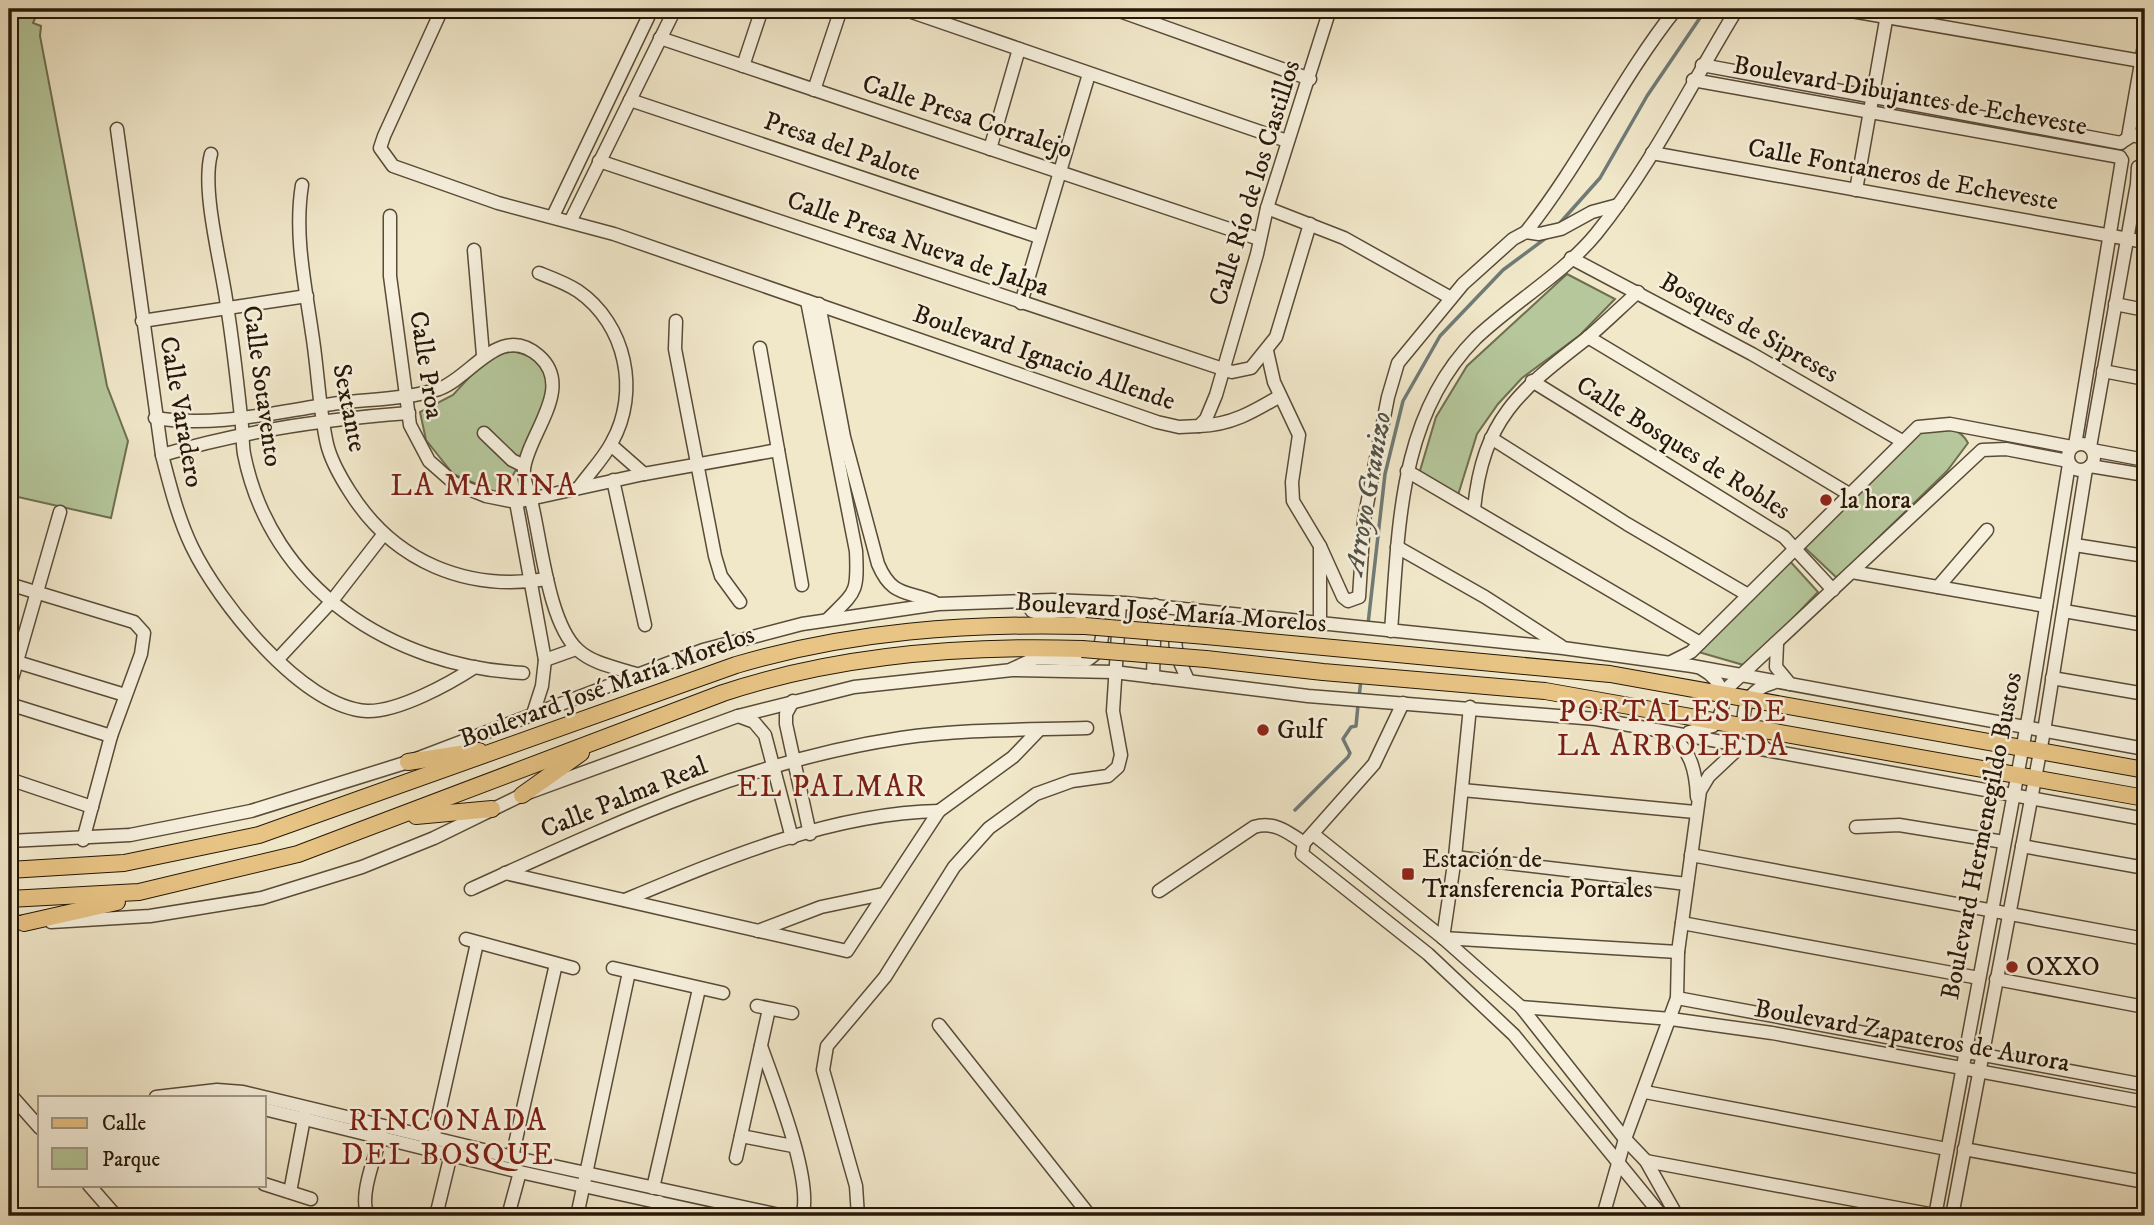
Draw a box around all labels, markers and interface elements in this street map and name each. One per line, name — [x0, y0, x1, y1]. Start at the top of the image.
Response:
street label: Boulevard Dibujantes de Echeveste — [1730, 49, 2090, 143]
street label: Calle Río de los Castillos — [1202, 56, 1308, 310]
street label: Calle Presa Corralejo — [858, 68, 1076, 166]
street label: Presa del Palote — [759, 105, 925, 189]
street label: Calle Fontaneros de Echeveste — [1745, 131, 2061, 219]
street label: Calle Presa Nueva de Jalpa — [782, 184, 1054, 304]
street label: Bosques de Sipreses — [1654, 265, 1844, 391]
street label: Boulevard Ignacio Allende — [909, 298, 1179, 418]
street label: Calle Sotavento — [234, 303, 290, 469]
street label: Calle Proa — [401, 309, 451, 421]
street label: Calle Varadero — [151, 334, 211, 490]
street label: Sextante — [324, 361, 374, 455]
street label: Calle Bosques de Robles — [1570, 369, 1796, 527]
water label: Arroyo Granizo — [1336, 409, 1400, 580]
district label: LA MARINA — [390, 468, 578, 505]
place label: la hora — [1840, 484, 1911, 517]
marker: la hora — [1818, 492, 1834, 508]
street label: Boulevard José María Morelos — [1014, 586, 1328, 640]
street label: Boulevard José María Morelos — [455, 618, 759, 756]
street label: Boulevard Hermenegildo Bustos — [1934, 669, 2030, 1003]
district label: PORTALES DE LA ARBOLEDA — [1557, 694, 1789, 765]
place label: Gulf — [1277, 714, 1328, 747]
marker: Gulf — [1255, 722, 1271, 738]
street label: Calle Palma Real — [536, 749, 712, 846]
district label: EL PALMAR — [736, 769, 928, 806]
place label: Estación de Transferencia Portales — [1422, 843, 1653, 906]
marker: Estación de Transferencia Portales — [1400, 866, 1416, 882]
place label: OXXO — [2026, 951, 2100, 984]
marker: OXXO — [2004, 959, 2020, 975]
street label: Boulevard Zapateros de Aurora — [1752, 992, 2072, 1080]
legend — [38, 1096, 266, 1186]
district label: RINCONADA DEL BOSQUE — [341, 1103, 555, 1174]
text: Calle — [102, 1111, 146, 1137]
text: Parque — [102, 1147, 160, 1173]

